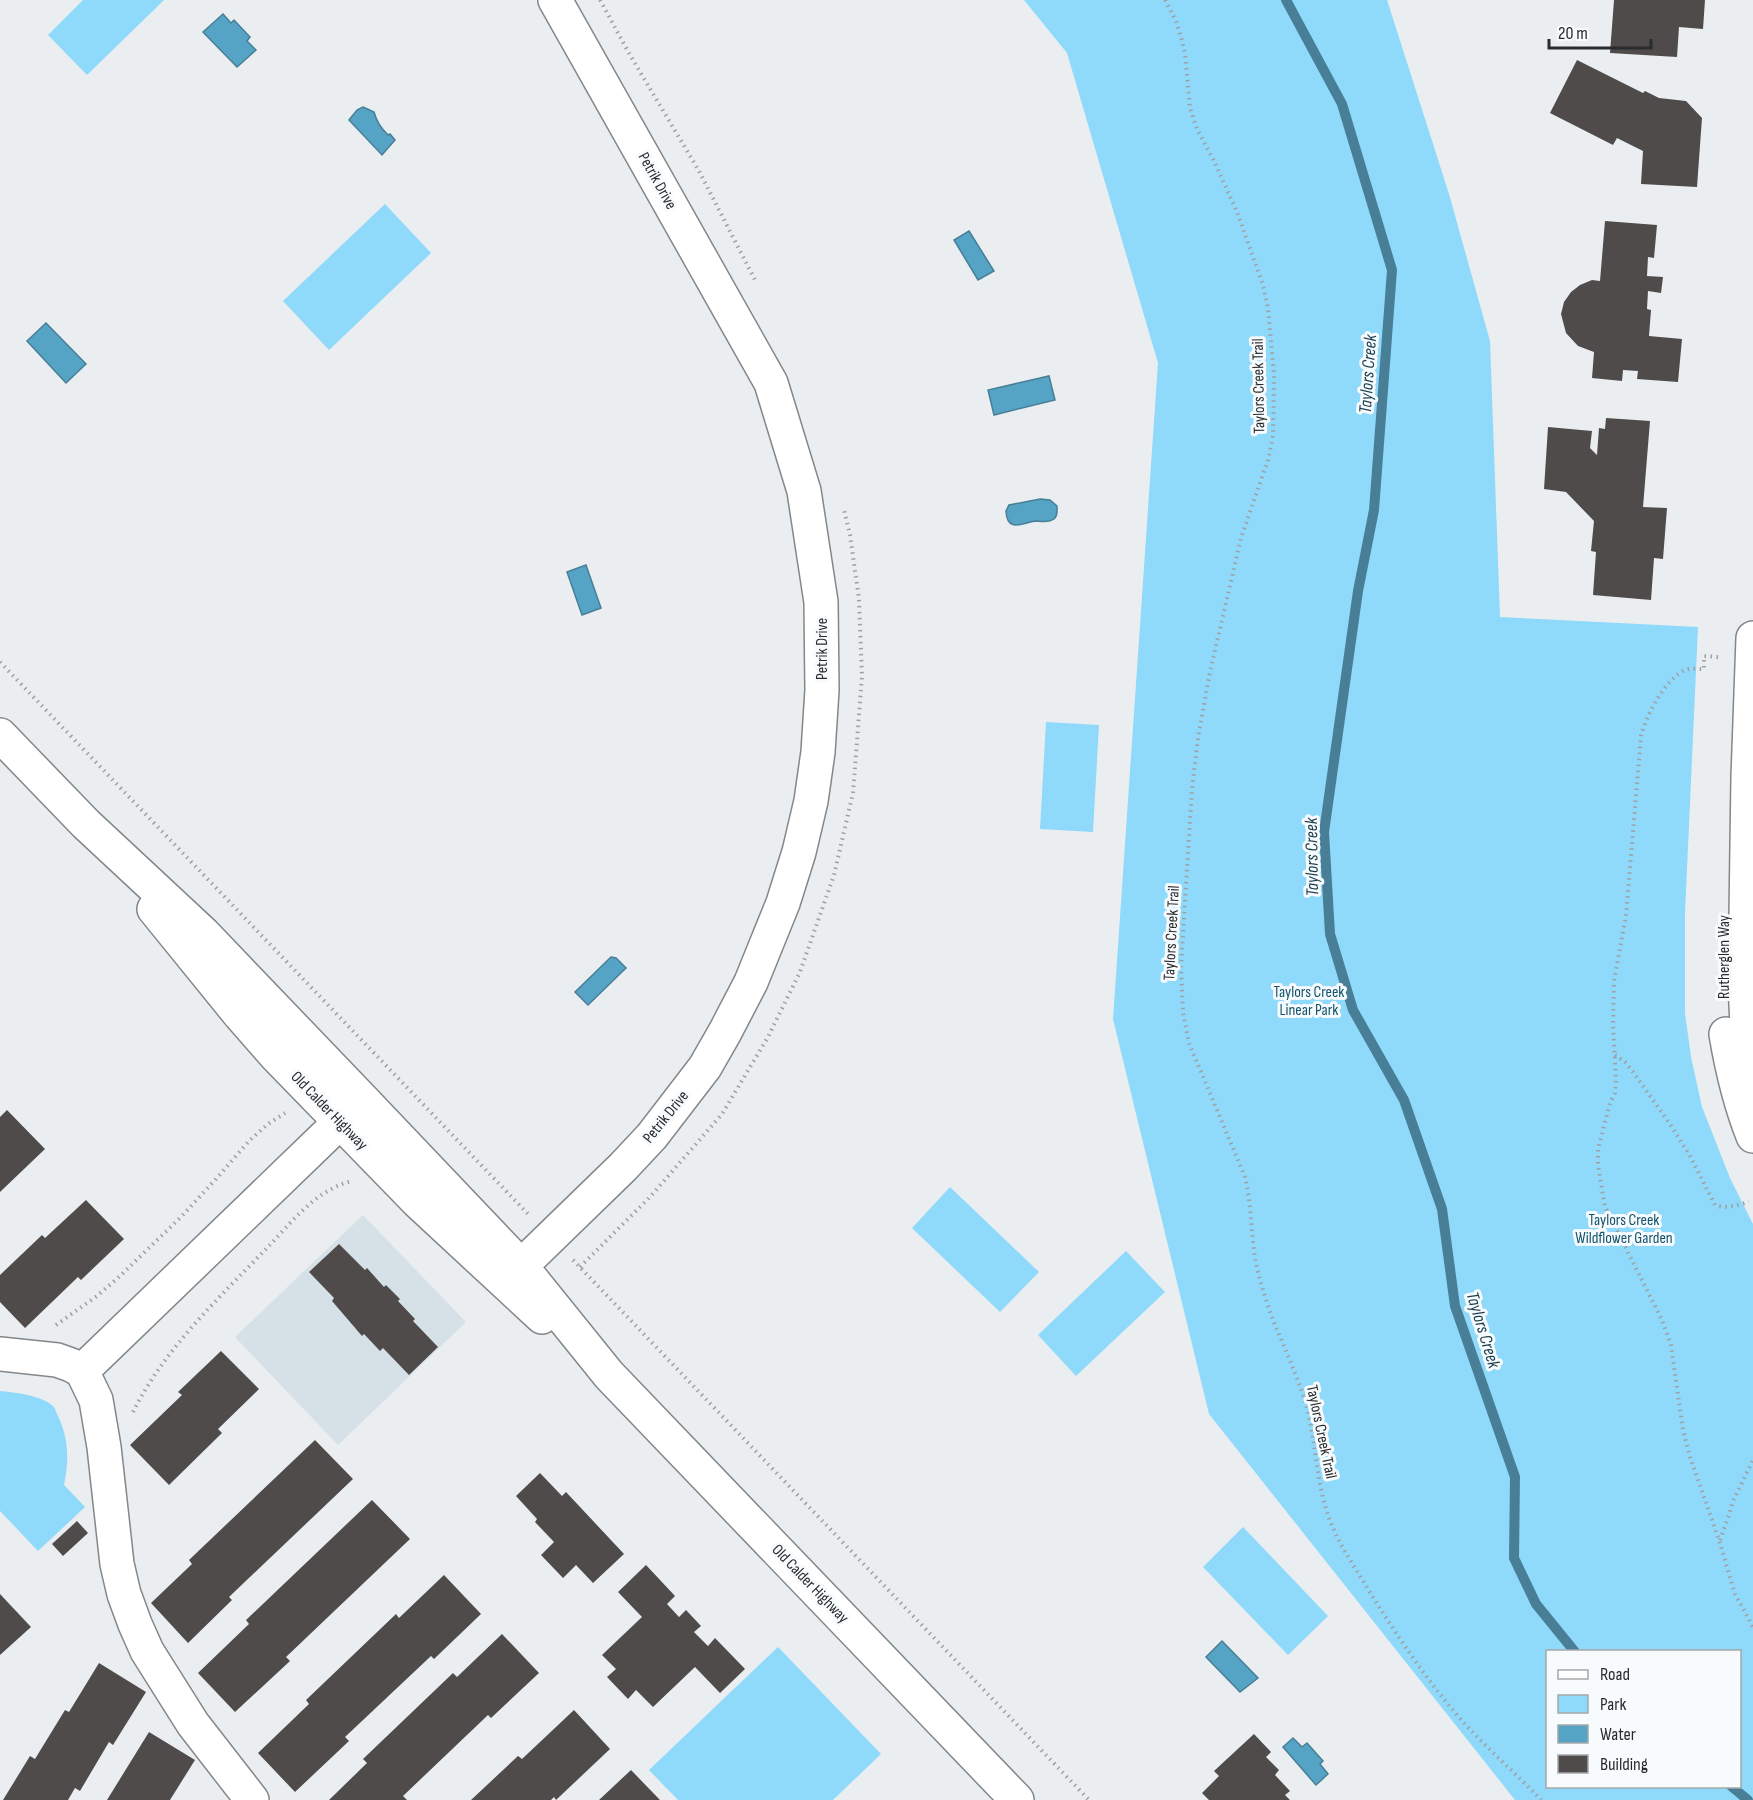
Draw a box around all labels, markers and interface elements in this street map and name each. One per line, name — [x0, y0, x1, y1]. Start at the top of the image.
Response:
scale bar — [1549, 12, 1651, 50]
text: 20 m — [1558, 23, 1588, 44]
street label: Petrik Drive — [634, 149, 680, 213]
water label: Taylors Creek — [1355, 333, 1381, 414]
street label: Taylors Creek Trail — [1249, 338, 1269, 434]
street label: Petrik Drive — [813, 618, 832, 680]
water label: Taylors Creek — [1301, 816, 1323, 897]
street label: Taylors Creek Trail — [1160, 885, 1184, 981]
street label: Rutherglen Way — [1715, 915, 1734, 999]
park label: Taylors Creek Linear Park — [1274, 983, 1344, 1020]
street label: Old Calder Highway — [287, 1068, 371, 1154]
street label: Petrik Drive — [639, 1087, 693, 1147]
park label: Taylors Creek Wildflower Garden — [1575, 1211, 1673, 1248]
water label: Taylors Creek — [1461, 1289, 1505, 1372]
street label: Taylors Creek Trail — [1302, 1383, 1340, 1481]
street label: Old Calder Highway — [768, 1541, 852, 1627]
legend — [1546, 1650, 1741, 1788]
text: Road — [1600, 1664, 1630, 1685]
text: Park — [1600, 1694, 1626, 1715]
text: Water — [1600, 1724, 1636, 1745]
text: Building — [1600, 1754, 1648, 1775]

